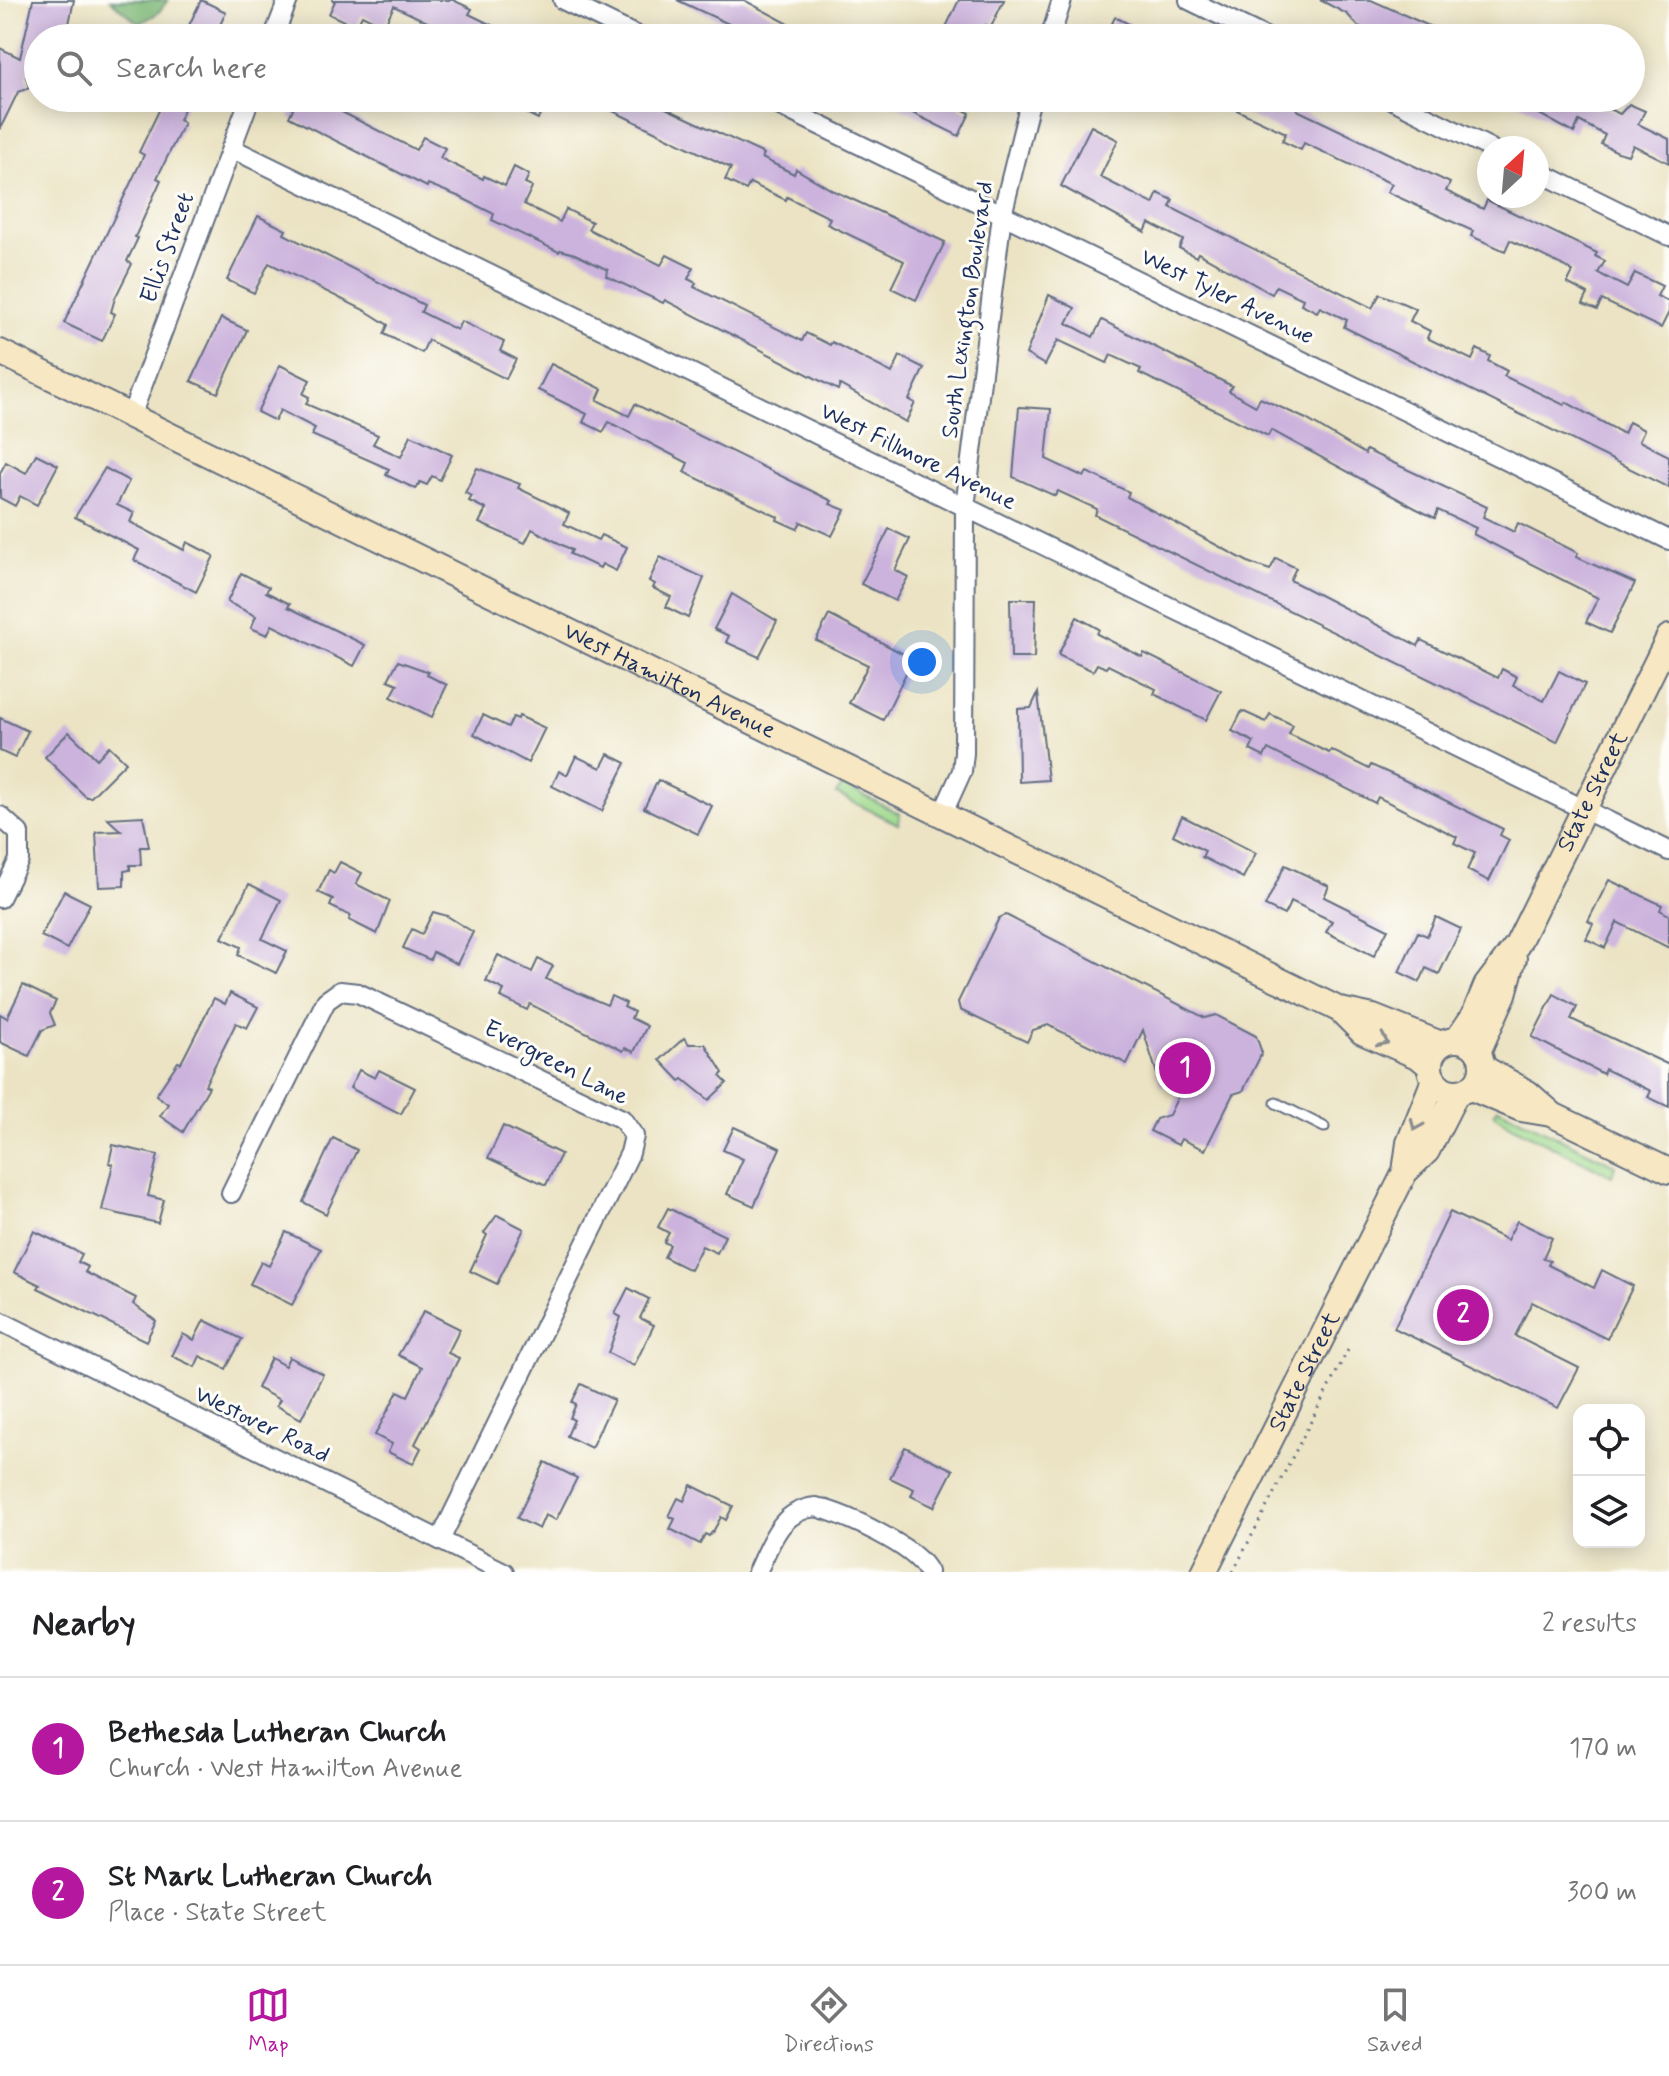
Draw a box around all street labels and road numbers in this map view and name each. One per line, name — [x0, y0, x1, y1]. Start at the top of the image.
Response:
street label: South Lexington Boulevard — [935, 180, 1004, 441]
street label: Ellis Street — [134, 188, 202, 308]
street label: West Tyler Avenue — [1135, 242, 1319, 352]
street label: West Fillmore Avenue — [815, 396, 1021, 518]
street label: West Hamilton Avenue — [558, 616, 781, 746]
street label: State Street — [1550, 726, 1635, 857]
street label: Evergreen Lane — [477, 1013, 634, 1115]
street label: State Street — [1261, 1307, 1348, 1437]
street label: Westover Road — [189, 1379, 335, 1471]

